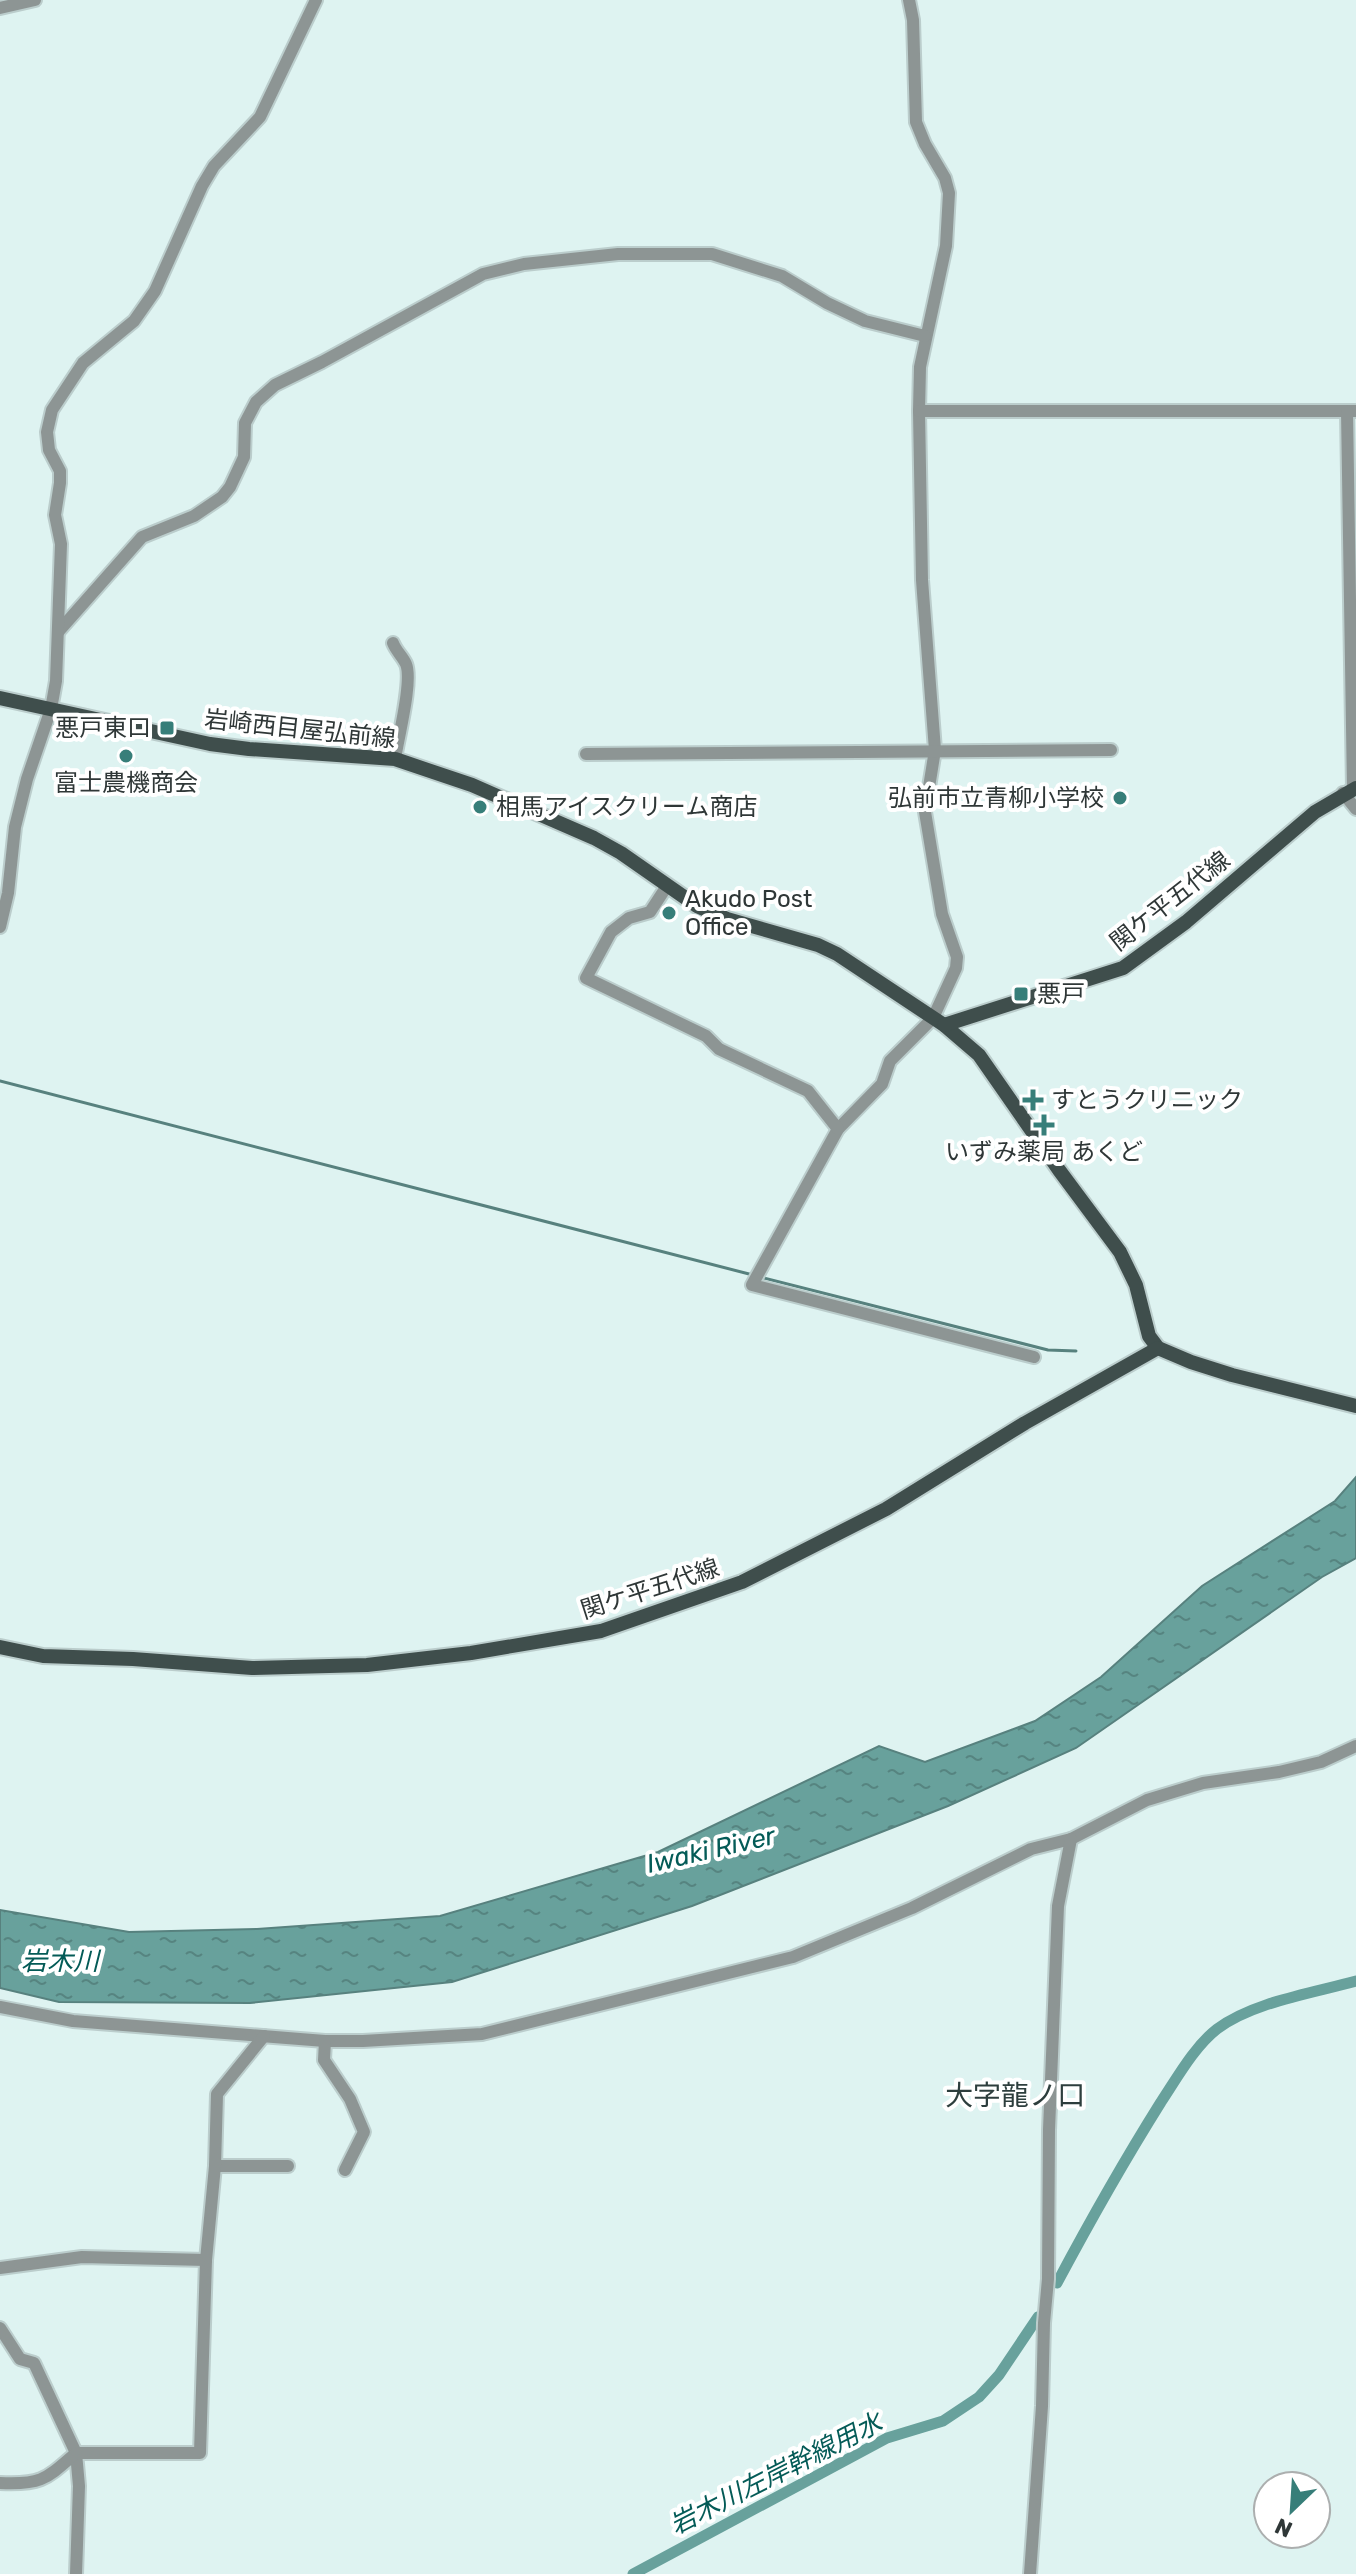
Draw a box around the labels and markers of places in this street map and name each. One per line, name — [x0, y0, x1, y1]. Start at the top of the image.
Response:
place label: 悪戸東口 — [55, 714, 151, 742]
marker: 悪戸東口 — [158, 719, 176, 737]
marker: 富士農機商会 — [117, 747, 135, 765]
place label: 富士農機商会 — [54, 769, 198, 797]
place label: 弘前市立青柳小学校 — [888, 784, 1104, 812]
marker: 弘前市立青柳小学校 — [1111, 789, 1129, 807]
place label: 相馬アイスクリーム商店 — [496, 793, 757, 821]
marker: 相馬アイスクリーム商店 — [471, 798, 489, 816]
place label: Akudo Post Office — [685, 885, 812, 941]
marker: Akudo Post Office — [660, 904, 678, 922]
place label: 悪戸 — [1037, 980, 1085, 1008]
marker: 悪戸 — [1012, 985, 1030, 1003]
place label: すとうクリニック — [1051, 1086, 1243, 1114]
marker: すとうクリニック — [1022, 1089, 1044, 1111]
marker: いずみ薬局 あくど — [1035, 1116, 1053, 1134]
place label: いずみ薬局 あくど — [945, 1138, 1143, 1166]

